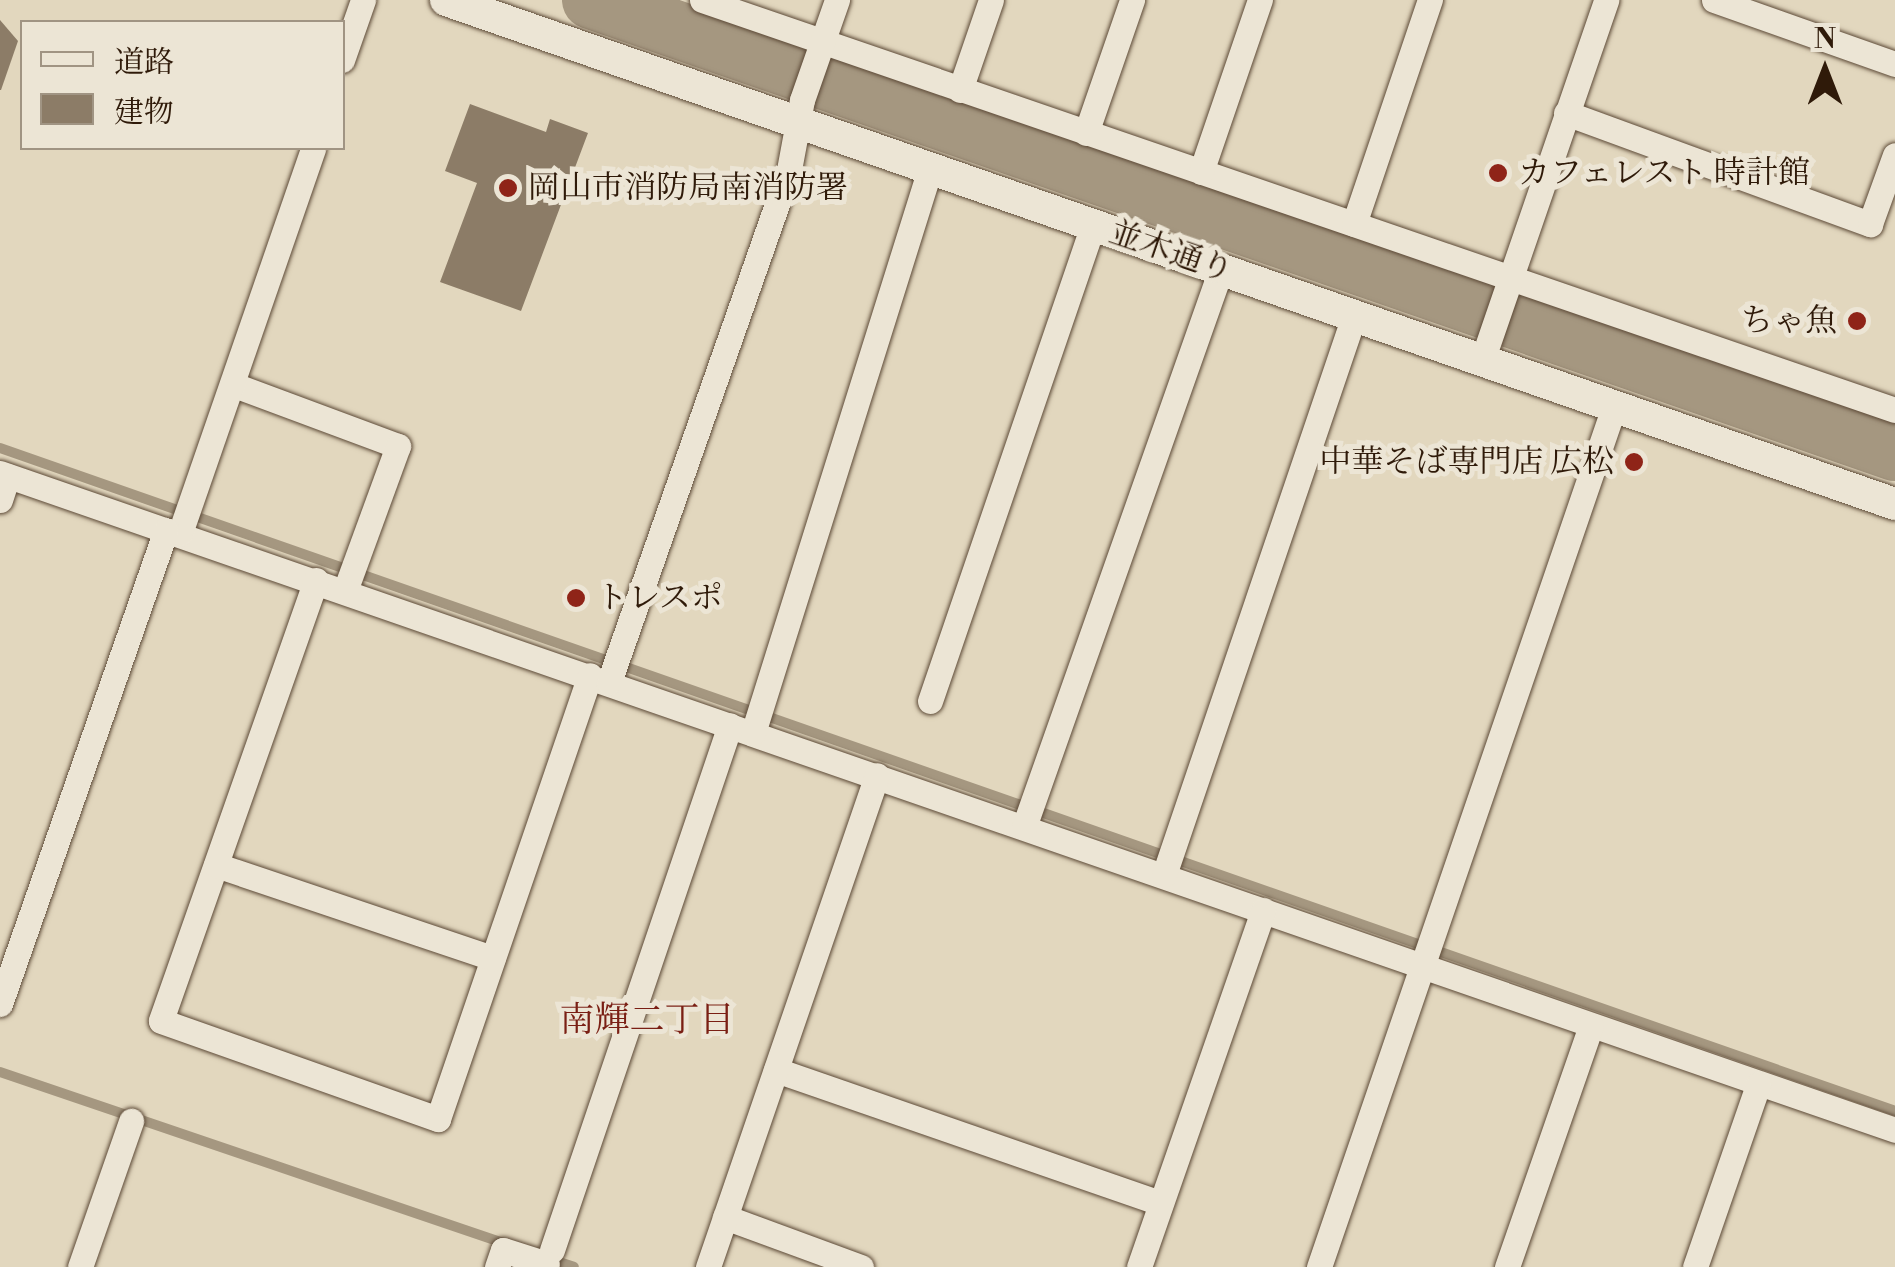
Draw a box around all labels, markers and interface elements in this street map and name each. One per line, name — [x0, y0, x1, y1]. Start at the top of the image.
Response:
legend — [20, 20, 345, 150]
north arrow — [1775, 20, 1875, 120]
text: N — [1814, 22, 1836, 57]
text: 道路 — [114, 44, 174, 82]
text: 建物 — [114, 94, 174, 132]
place label: カフェレスト 時計館 — [1518, 154, 1813, 192]
marker: カフェレスト 時計館 — [1487, 162, 1509, 184]
place label: 岡山市消防局南消防署 — [528, 169, 848, 207]
marker: 岡山市消防局南消防署 — [497, 177, 519, 199]
street label: 並木通り — [1104, 213, 1238, 291]
place label: ちゃ魚 — [1741, 302, 1837, 340]
marker: ちゃ魚 — [1846, 310, 1868, 332]
place label: 中華そば専門店 広松 — [1319, 443, 1614, 481]
marker: 中華そば専門店 広松 — [1623, 451, 1645, 473]
place label: トレスポ — [596, 579, 724, 617]
marker: トレスポ — [565, 587, 587, 609]
district label: 南輝二丁目 — [560, 1000, 734, 1042]

